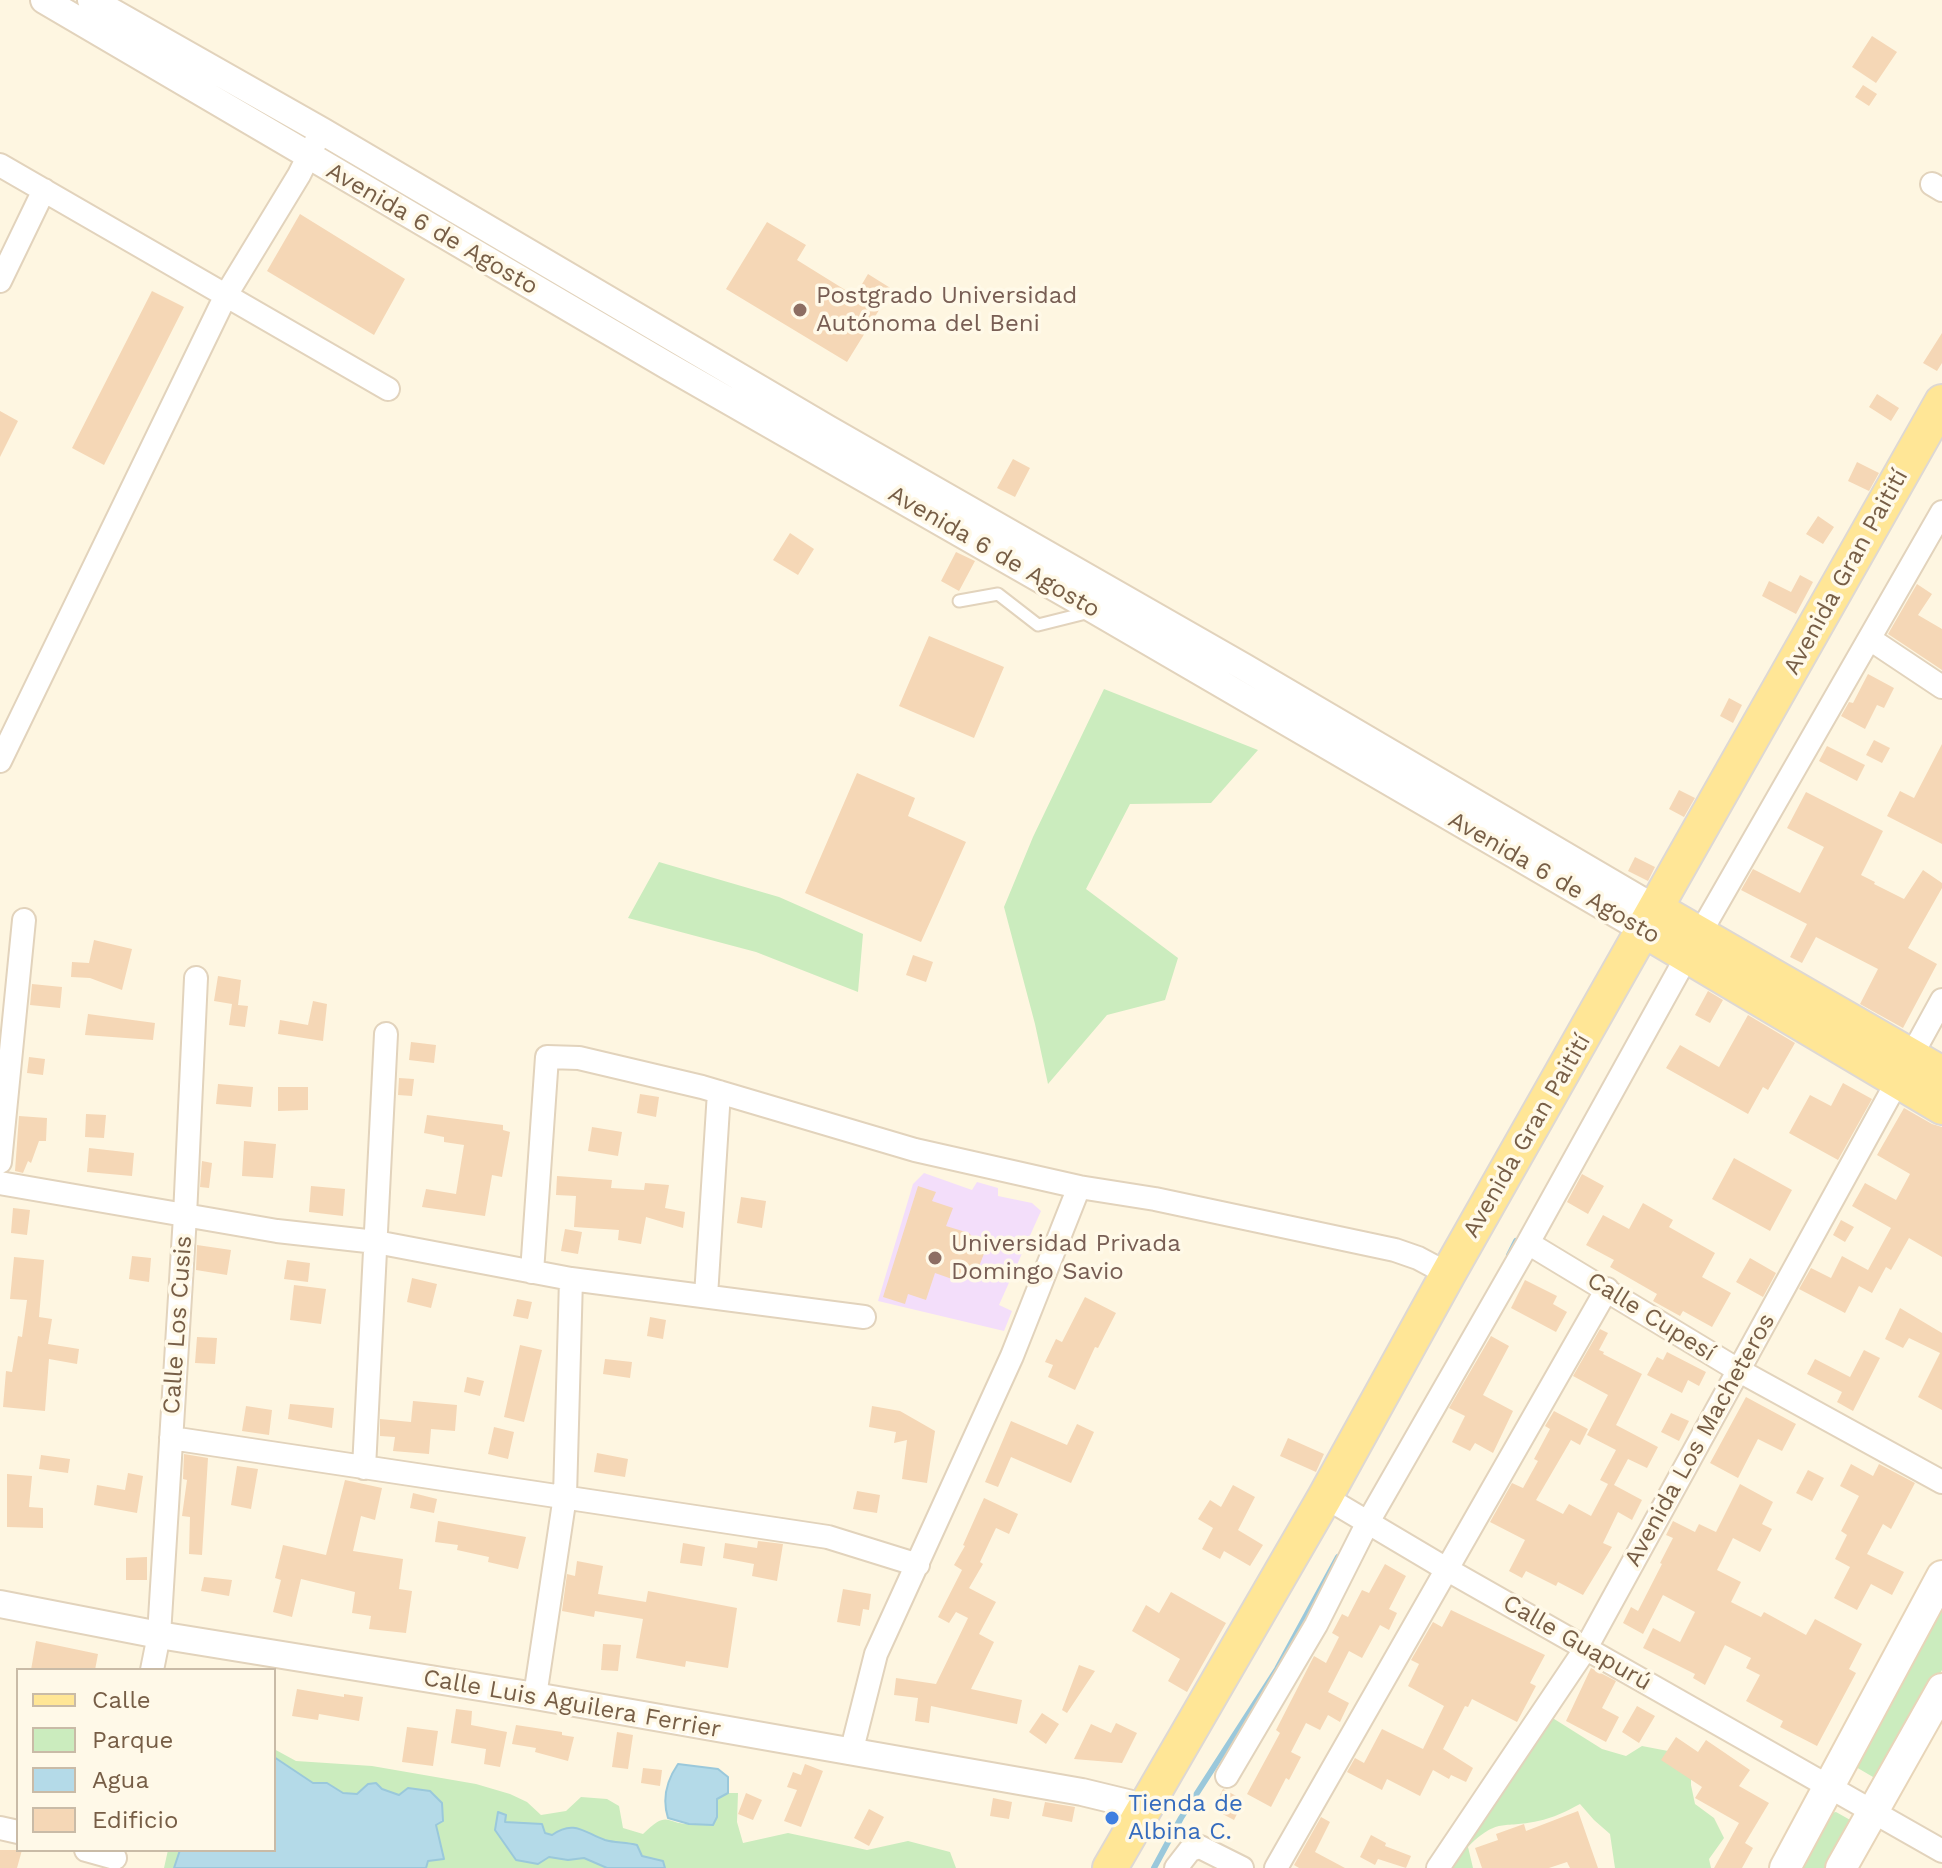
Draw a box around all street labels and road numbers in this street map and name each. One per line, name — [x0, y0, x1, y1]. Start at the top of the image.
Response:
street label: Avenida 6 de Agosto — [321, 157, 543, 301]
street label: Avenida Gran Paitití — [1778, 464, 1914, 680]
street label: Avenida 6 de Agosto — [883, 480, 1105, 624]
street label: Avenida 6 de Agosto — [1443, 806, 1665, 950]
street label: Avenida Gran Paitití — [1457, 1029, 1597, 1243]
street label: Calle Los Cusis — [157, 1235, 199, 1415]
street label: Calle Cupesí — [1581, 1266, 1721, 1368]
street label: Avenida Los Macheteros — [1618, 1309, 1782, 1571]
street label: Calle Guapurú — [1497, 1589, 1657, 1697]
street label: Calle Luis Aguilera Ferrier — [421, 1664, 723, 1744]

